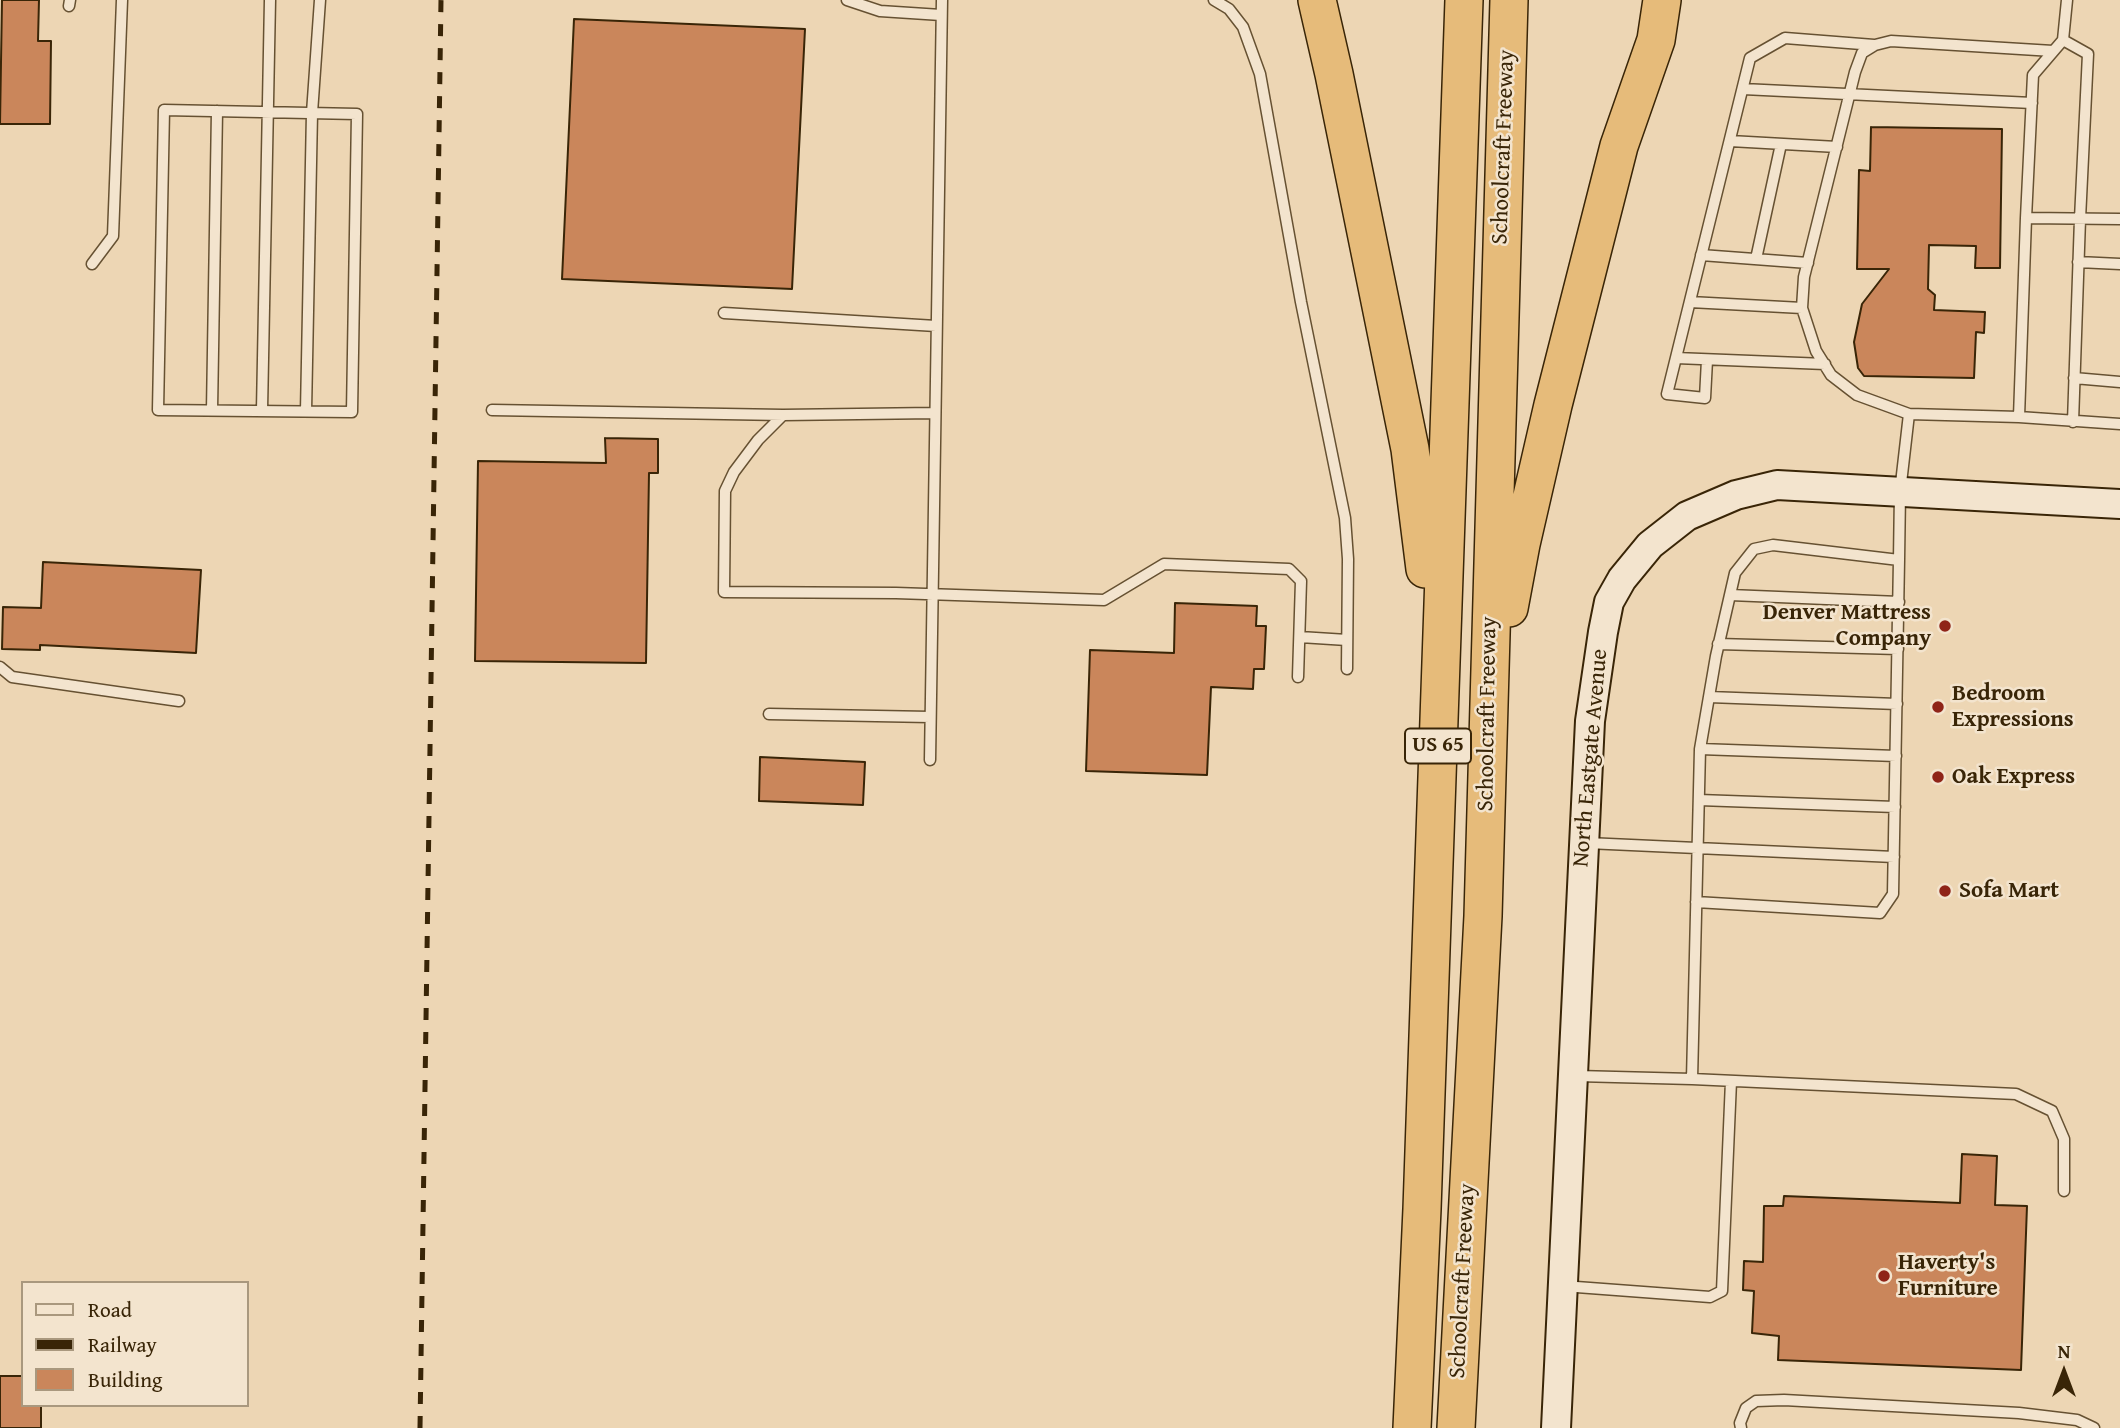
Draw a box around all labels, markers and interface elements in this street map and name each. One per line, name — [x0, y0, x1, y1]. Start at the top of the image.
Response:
street label: Schoolcraft Freeway — [1487, 49, 1521, 245]
place label: Denver Mattress Company — [1763, 599, 1931, 653]
street label: Schoolcraft Freeway — [1473, 616, 1503, 812]
marker: Denver Mattress Company — [1937, 618, 1953, 634]
street label: North Eastgate Avenue — [1568, 648, 1614, 868]
place label: Bedroom Expressions — [1952, 680, 2074, 734]
marker: Bedroom Expressions — [1930, 699, 1946, 715]
road number: US 65 — [1405, 728, 1471, 764]
place label: Oak Express — [1952, 763, 2075, 791]
marker: Oak Express — [1930, 769, 1946, 785]
place label: Sofa Mart — [1959, 877, 2059, 905]
marker: Sofa Mart — [1937, 883, 1953, 899]
street label: Schoolcraft Freeway — [1444, 1183, 1482, 1379]
place label: Haverty's Furniture — [1898, 1249, 1998, 1303]
marker: Haverty's Furniture — [1876, 1268, 1892, 1284]
legend — [21, 1281, 248, 1407]
text: Road — [88, 1294, 132, 1325]
text: Railway — [88, 1329, 157, 1360]
north arrow — [2029, 1337, 2099, 1407]
text: N — [2058, 1337, 2070, 1365]
text: Building — [88, 1364, 162, 1395]

